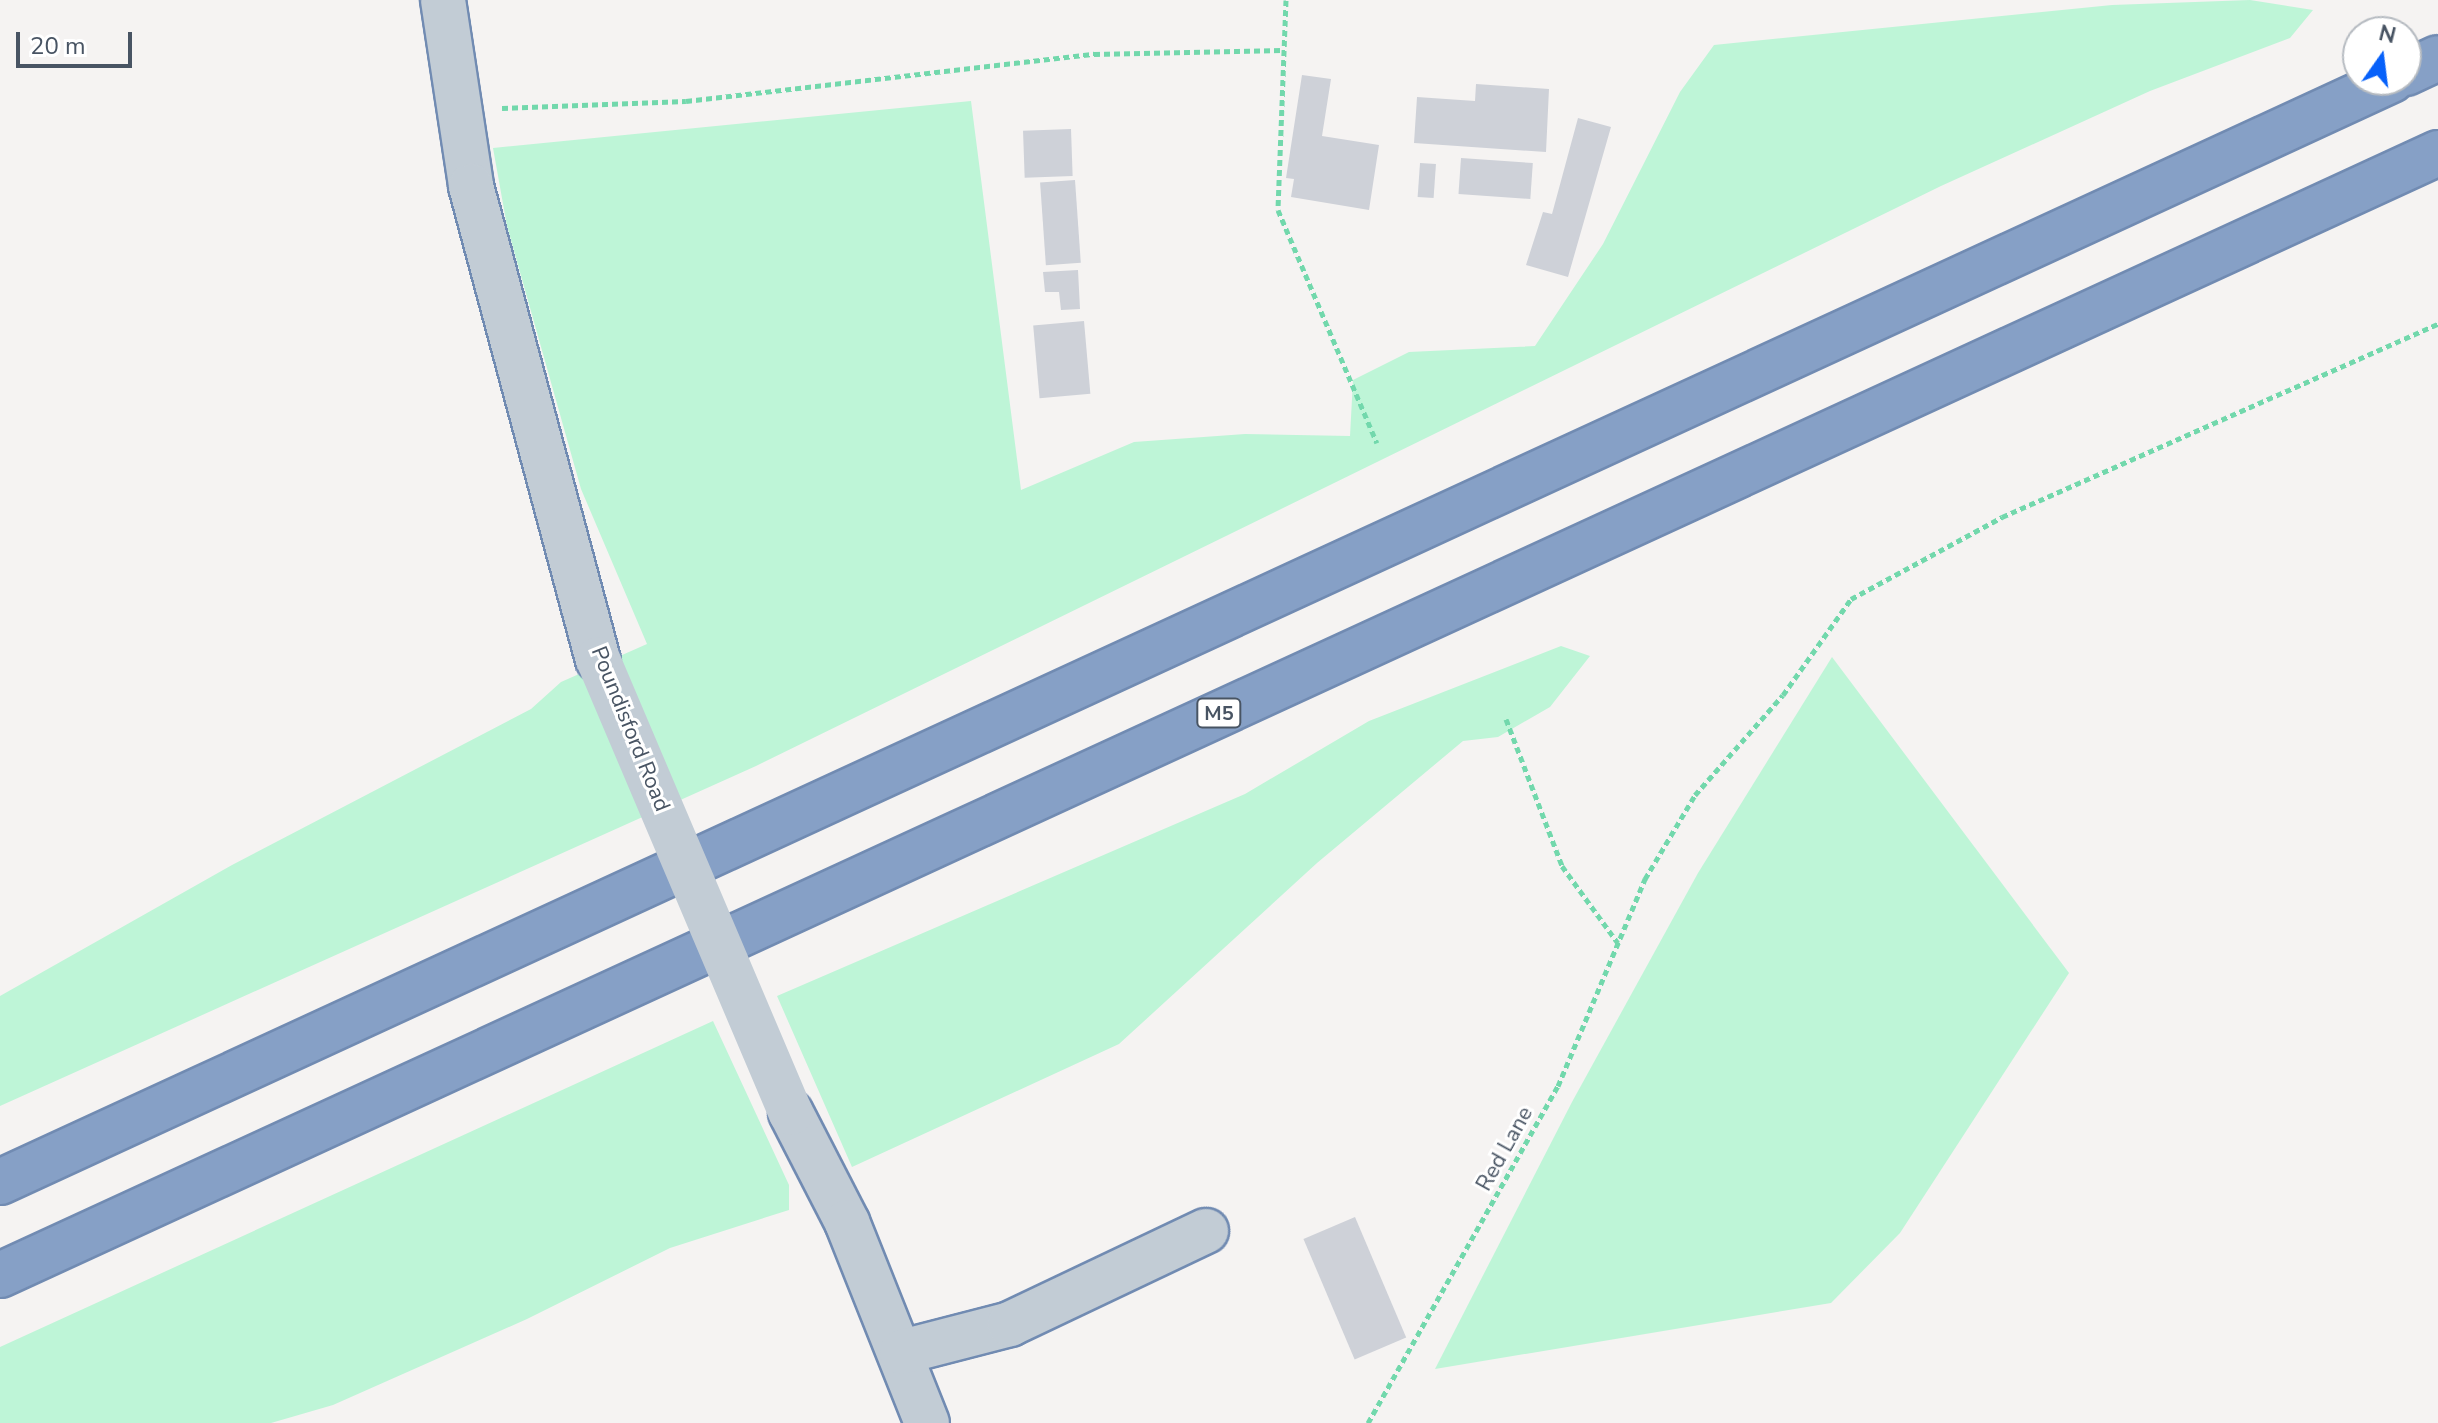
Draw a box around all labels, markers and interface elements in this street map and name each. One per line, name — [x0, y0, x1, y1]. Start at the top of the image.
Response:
scale bar — [20, 16, 136, 66]
north arrow — [2342, 16, 2422, 96]
text: N — [2376, 18, 2399, 51]
text: 20 m — [30, 30, 86, 62]
street label: Poundisford Road — [585, 643, 675, 815]
road number: M5 — [1195, 697, 1243, 729]
street label: Red Lane — [1471, 1102, 1539, 1196]

